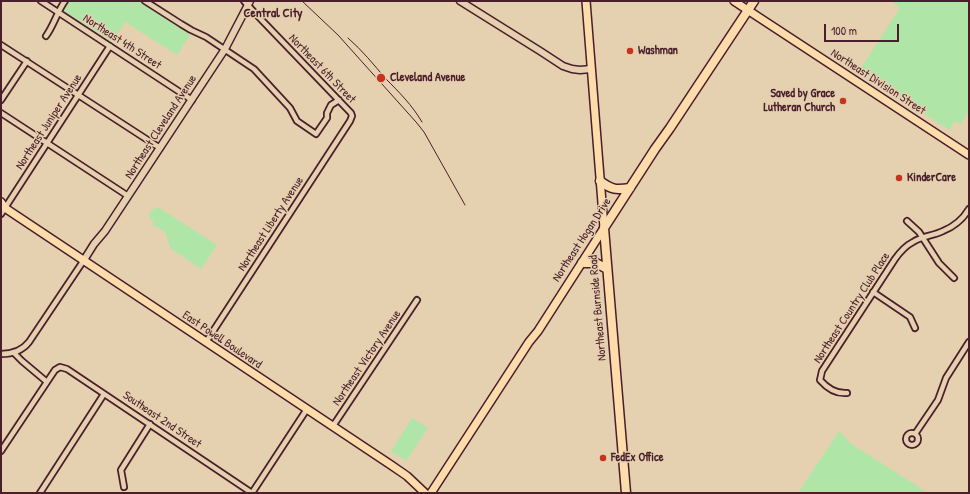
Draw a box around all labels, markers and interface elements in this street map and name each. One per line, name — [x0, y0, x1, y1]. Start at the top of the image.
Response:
district label: Central City — [243, 6, 303, 22]
street label: Northeast 4th Street — [80, 11, 164, 73]
scale bar — [826, 16, 901, 42]
text: 100 m — [831, 22, 857, 39]
street label: Northeast 6th Street — [285, 31, 359, 107]
place label: Washman — [638, 44, 678, 58]
marker: Washman — [625, 46, 635, 56]
street label: Northeast Division Street — [828, 46, 928, 118]
place label: Cleveland Avenue — [390, 71, 465, 85]
street label: Northeast Juniper Avenue — [13, 72, 85, 172]
street label: Northeast Cleveland Avenue — [122, 72, 200, 182]
marker: Cleveland Avenue — [375, 72, 387, 84]
place label: Saved by Grace Lutheran Church — [764, 87, 835, 115]
marker: Saved by Grace Lutheran Church — [838, 96, 848, 106]
place label: KinderCare — [907, 171, 956, 185]
marker: KinderCare — [894, 173, 904, 183]
street label: Northeast Liberty Avenue — [235, 174, 307, 274]
street label: Northeast Hogan Drive — [549, 195, 615, 285]
street label: Northeast Country Club Place — [811, 250, 893, 366]
street label: Northeast Burnside Road — [586, 255, 610, 361]
street label: East Powell Boulevard — [179, 308, 265, 372]
street label: Northeast Victory Avenue — [330, 308, 404, 408]
street label: Southeast 2nd Street — [120, 388, 204, 452]
place label: FedEx Office — [611, 451, 663, 465]
marker: FedEx Office — [598, 453, 608, 463]

